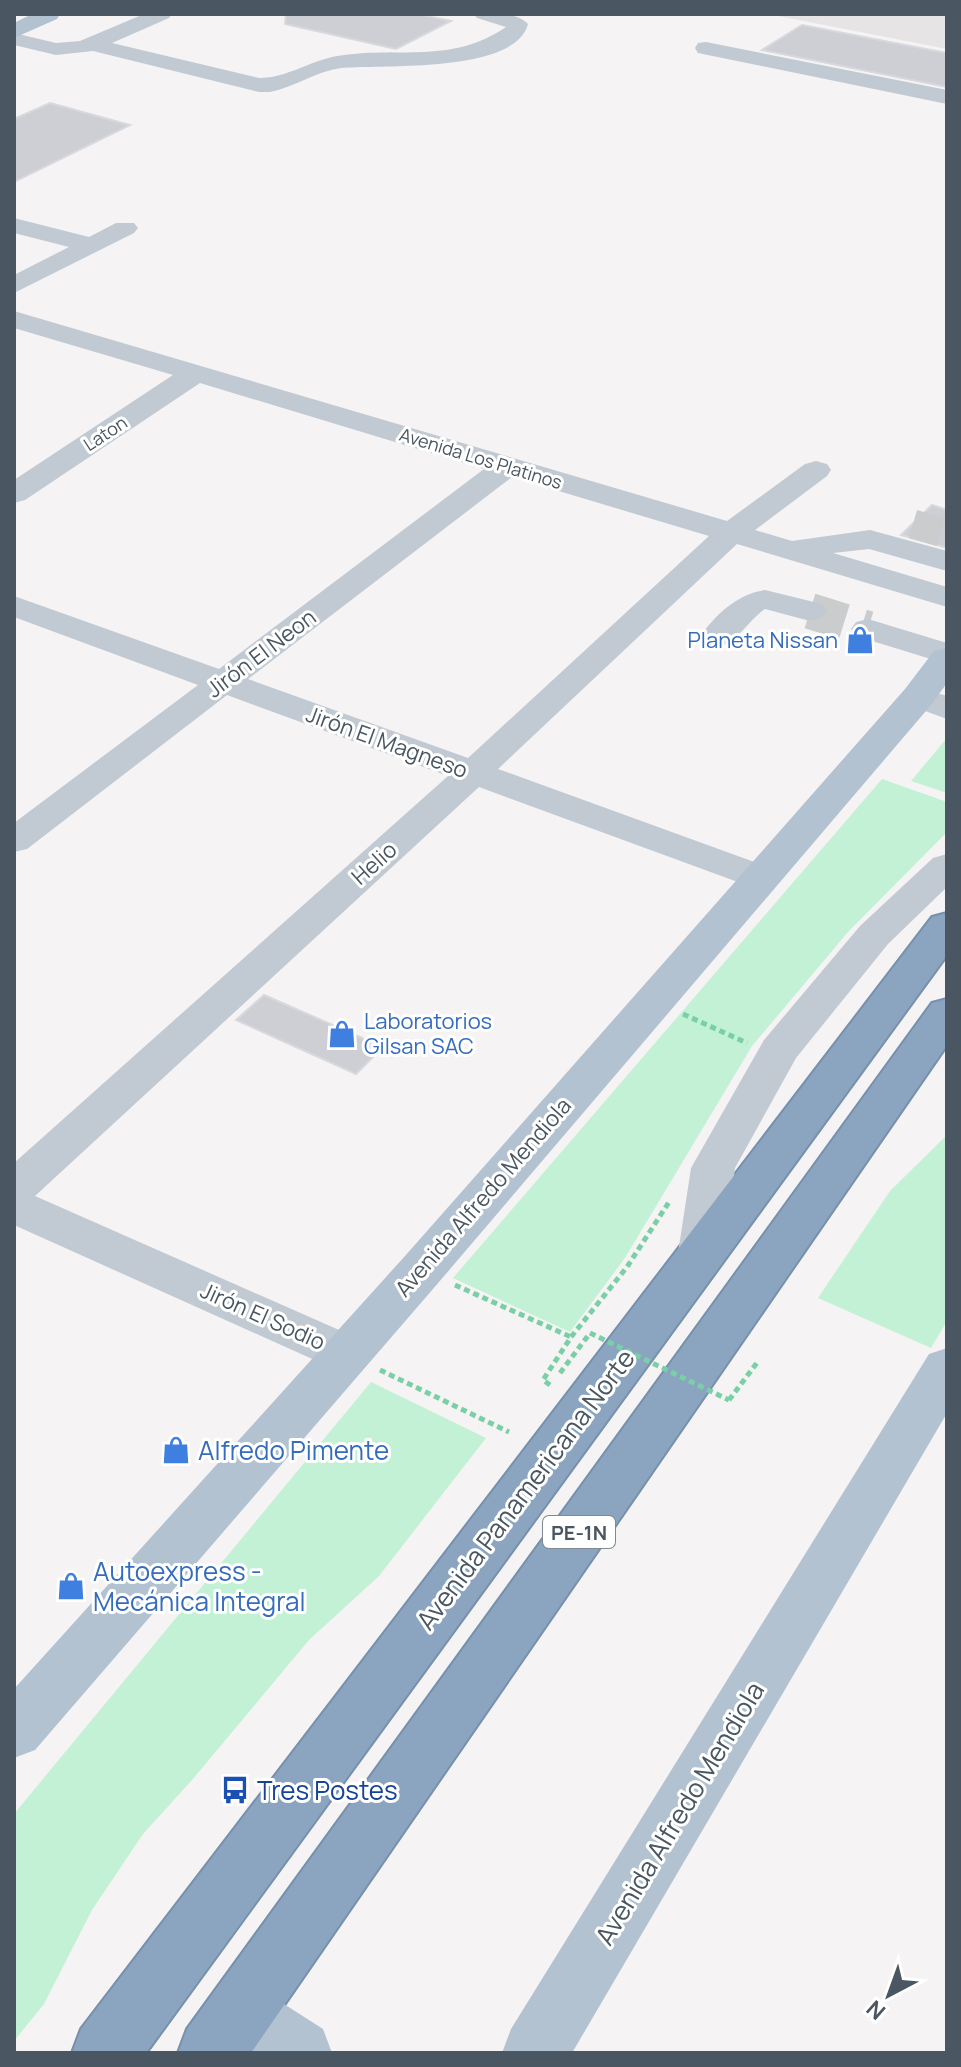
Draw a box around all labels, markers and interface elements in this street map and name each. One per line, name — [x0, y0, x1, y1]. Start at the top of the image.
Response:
street label: Laton — [79, 410, 131, 456]
street label: Avenida Los Platinos — [397, 422, 565, 494]
street label: Jirón El Neon — [200, 602, 322, 704]
place label: Planeta Nissan — [687, 625, 838, 655]
shop icon: Planeta Nissan — [845, 625, 875, 655]
street label: Jirón El Magneso — [302, 699, 472, 785]
street label: Helio — [345, 835, 403, 891]
place label: Laboratorios Gilsan SAC — [364, 1006, 492, 1061]
shop icon: Laboratorios Gilsan SAC — [327, 1019, 357, 1049]
street label: Avenida Alfredo Mendiola — [388, 1091, 578, 1303]
street label: Jirón El Sodio — [196, 1275, 330, 1357]
street label: Avenida Panamericana Norte — [407, 1341, 643, 1637]
place label: Alfredo Pimente — [198, 1432, 389, 1468]
shop icon: Alfredo Pimente — [161, 1435, 191, 1465]
road number: PE-1N — [543, 1516, 615, 1548]
place label: Autoexpress - Mecánica Integral — [93, 1553, 306, 1619]
shop icon: Autoexpress - Mecánica Integral — [56, 1571, 86, 1601]
street label: Avenida Alfredo Mendiola — [586, 1675, 772, 1951]
place label: Tres Postes — [257, 1772, 398, 1808]
bus stop icon: Tres Postes — [220, 1775, 250, 1805]
north arrow — [849, 1955, 929, 2035]
text: N — [860, 1994, 892, 2027]

